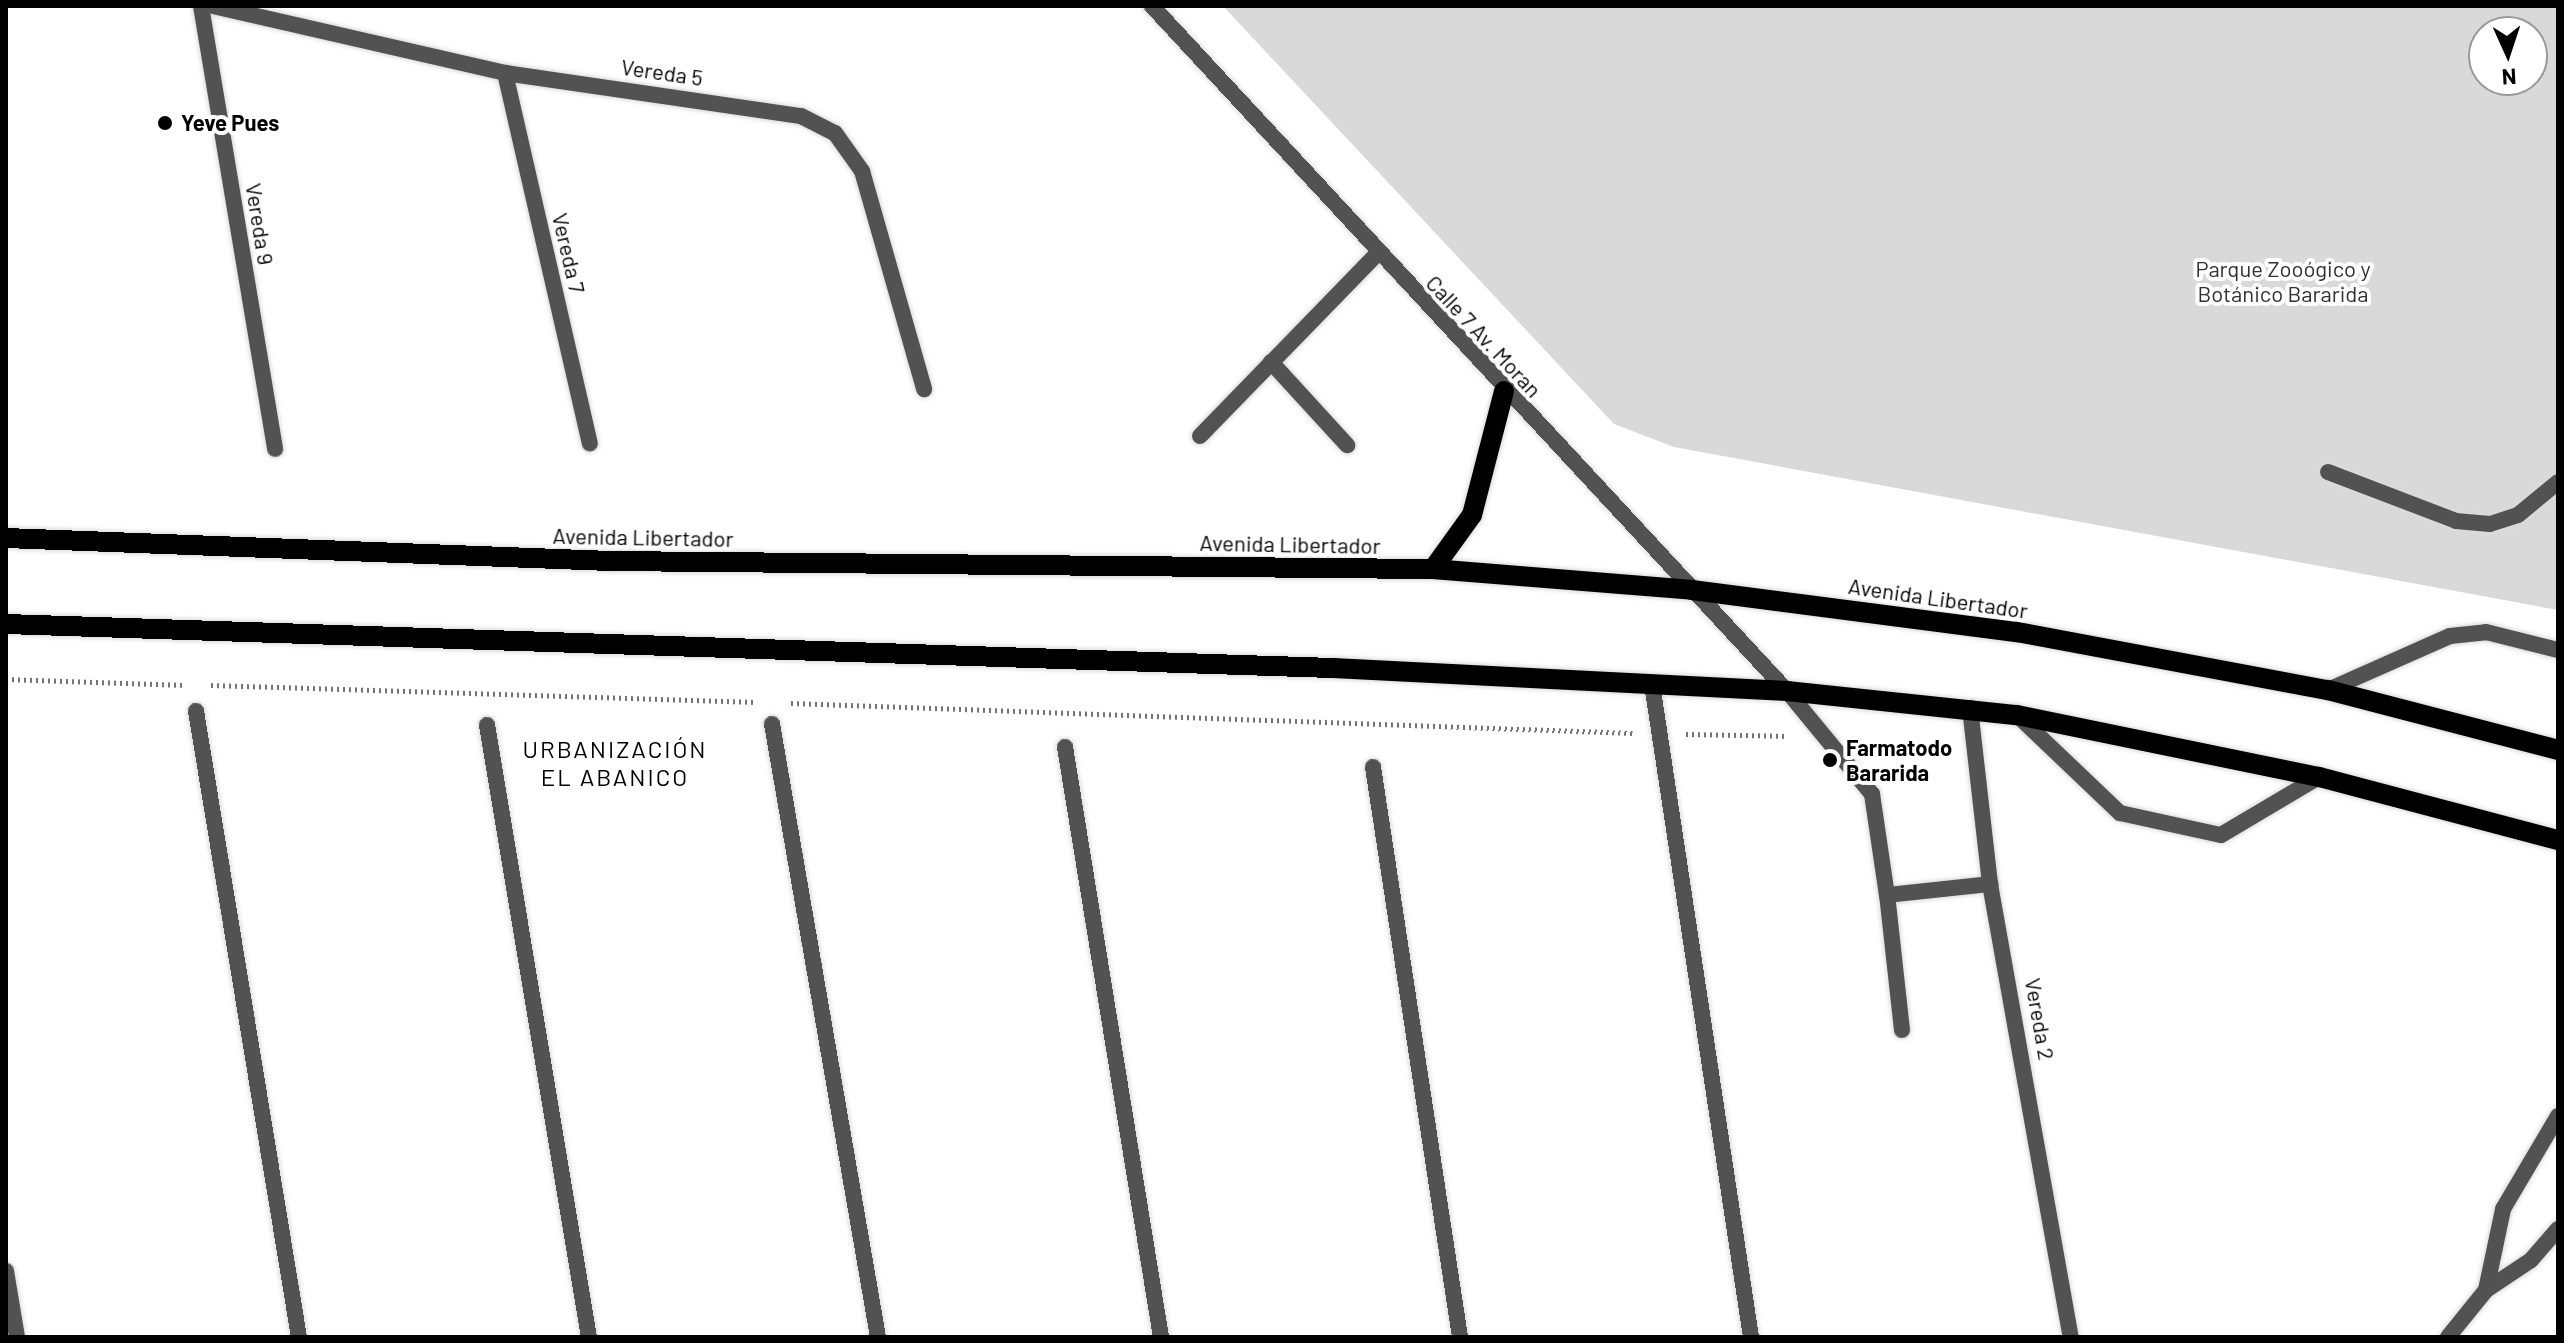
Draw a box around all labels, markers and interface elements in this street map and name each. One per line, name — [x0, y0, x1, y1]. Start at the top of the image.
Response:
north arrow — [2468, 16, 2548, 96]
street label: Vereda 5 — [619, 53, 705, 91]
text: N — [2501, 65, 2517, 91]
place label: Yeve Pues — [181, 110, 279, 136]
marker: Yeve Pues — [156, 114, 174, 132]
street label: Vereda 9 — [241, 181, 279, 267]
street label: Vereda 7 — [547, 210, 591, 296]
park label: Parque Zooógico y Botánico Bararida — [2195, 255, 2371, 306]
street label: Calle 7 Av. Moran — [1421, 270, 1547, 402]
street label: Avenida Libertador — [552, 522, 734, 552]
street label: Avenida Libertador — [1199, 529, 1381, 559]
street label: Avenida Libertador — [1847, 572, 2029, 624]
place label: Farmatodo Bararida — [1846, 734, 1952, 786]
district label: URBANIZACIÓN EL ABANICO — [522, 735, 708, 791]
marker: Farmatodo Bararida — [1821, 751, 1839, 769]
street label: Vereda 2 — [2020, 976, 2060, 1062]

